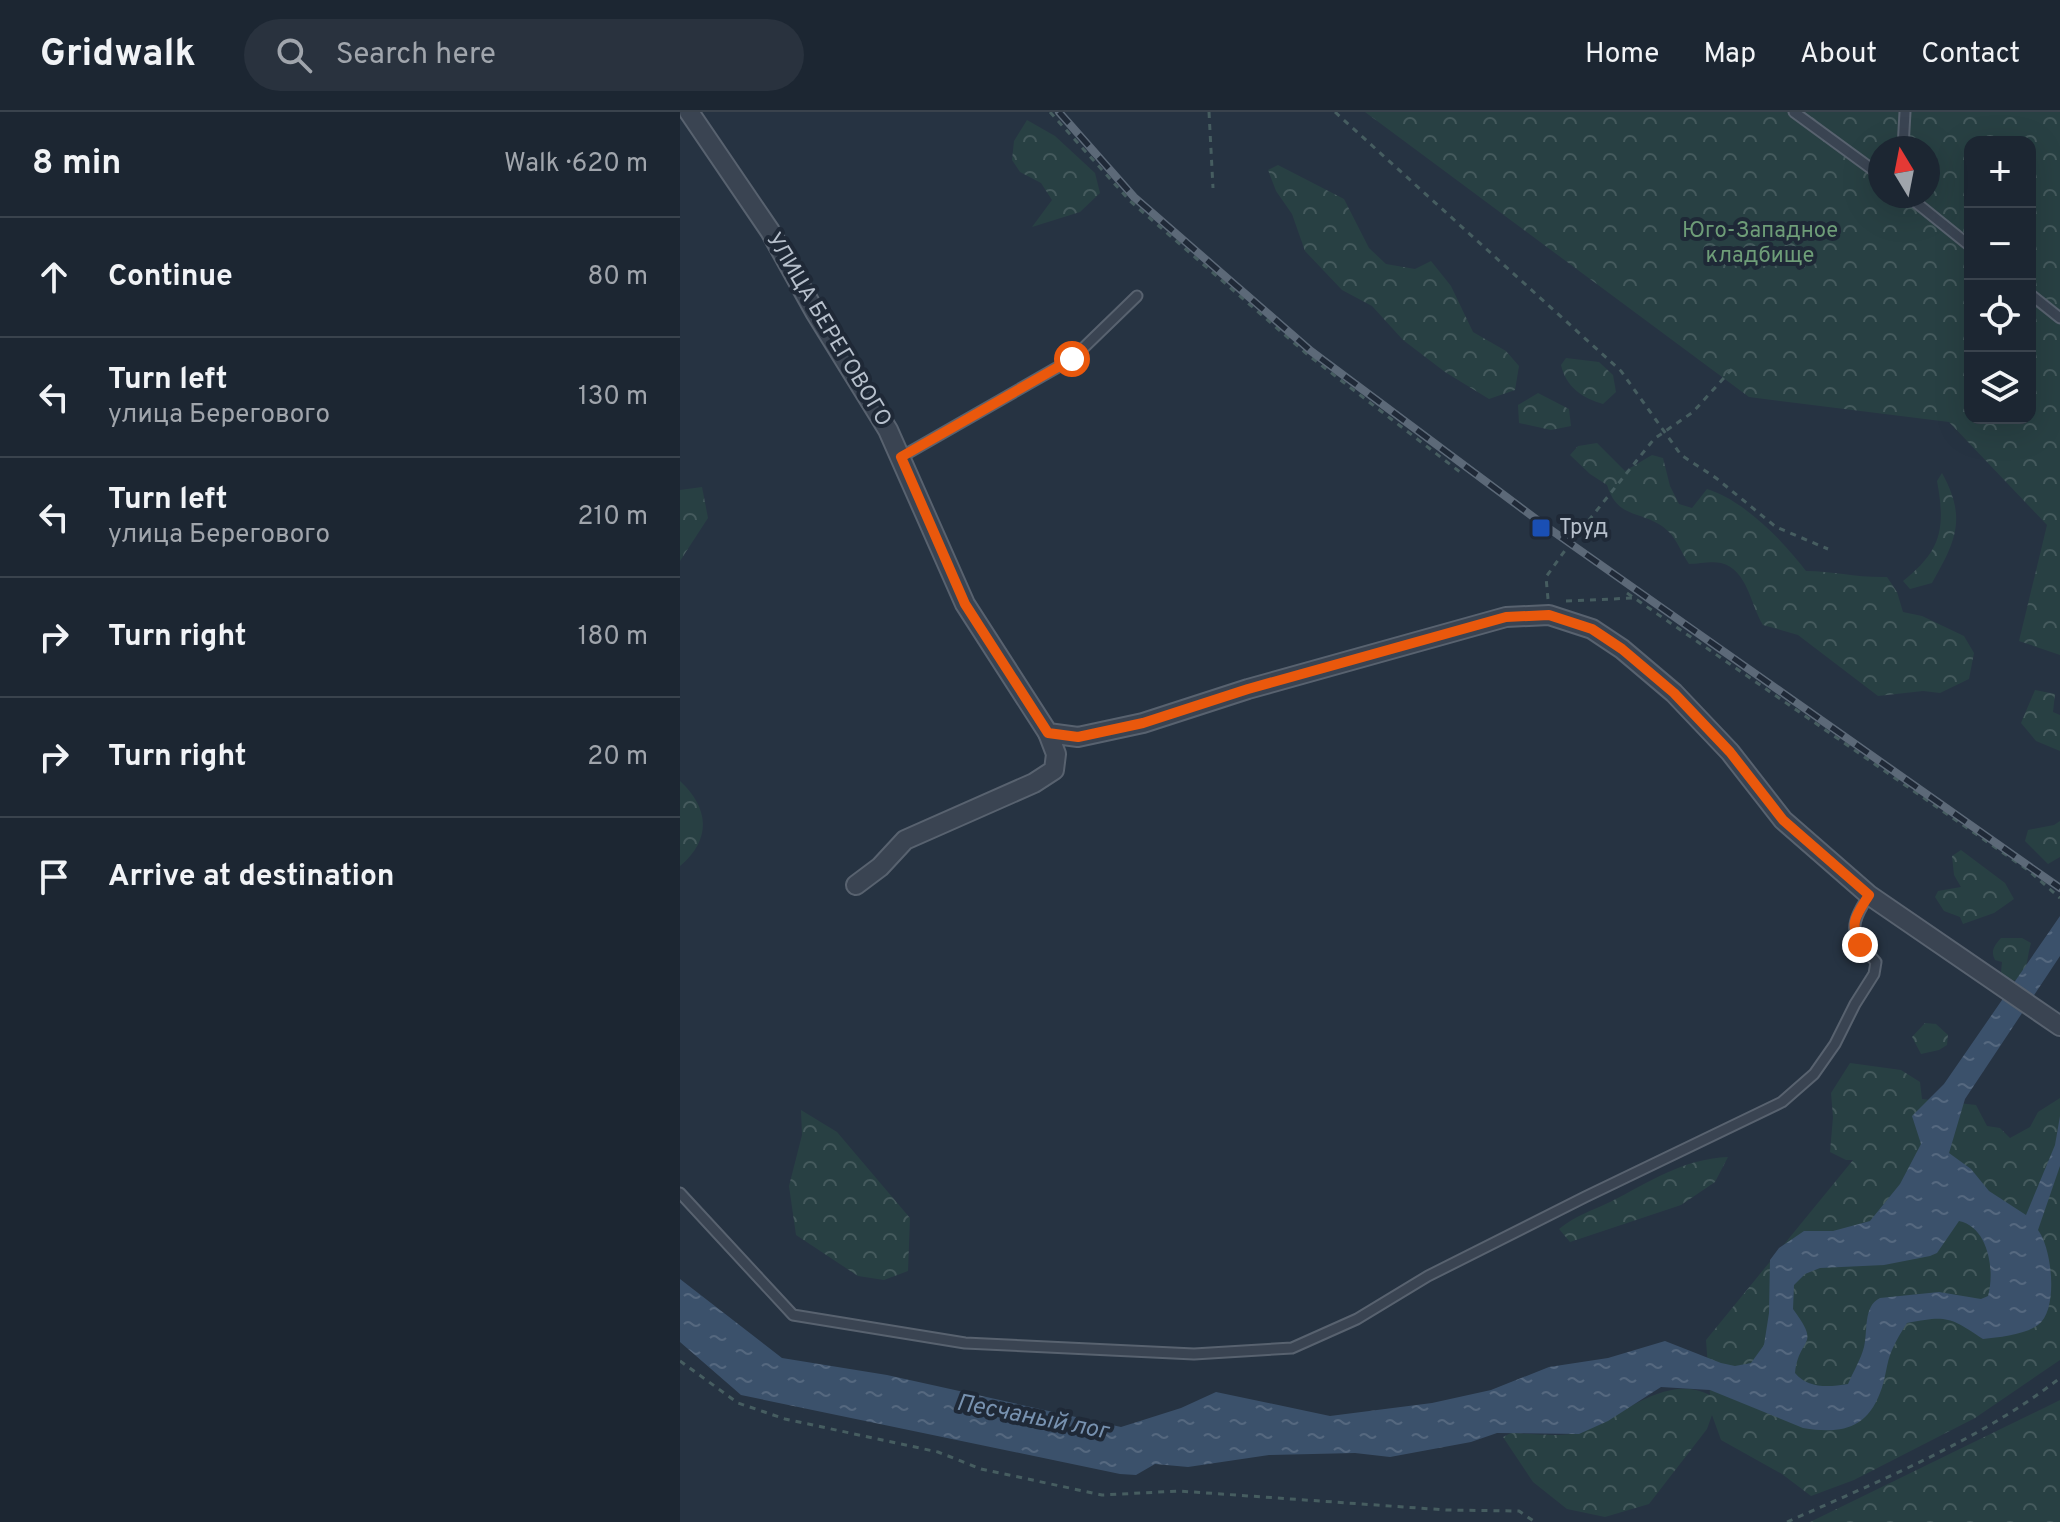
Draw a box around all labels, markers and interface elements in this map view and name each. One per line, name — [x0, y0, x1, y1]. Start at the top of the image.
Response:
search box — [244, 19, 804, 91]
text: Gridwalk — [40, 31, 196, 80]
icon: search — [272, 33, 316, 77]
text: Search here — [336, 37, 496, 74]
text: Home — [1585, 37, 1659, 73]
text: Map — [1703, 37, 1756, 73]
text: About — [1800, 37, 1877, 73]
text: Contact — [1921, 37, 2020, 73]
north arrow — [1868, 136, 1940, 208]
map controls — [1964, 136, 2036, 424]
button: + — [1964, 136, 2036, 208]
text: 8 min — [32, 143, 121, 186]
text: Walk · 620 m — [504, 148, 648, 181]
button: − — [1964, 208, 2036, 280]
park label: Юго-Западное кладбище — [1682, 218, 1838, 270]
street label: УЛИЦА БЕРЕГОВОГО — [759, 228, 897, 432]
icon: ahead — [32, 255, 76, 299]
text: Continue — [108, 259, 233, 296]
text: 80 m — [588, 261, 648, 294]
button: locate — [1964, 280, 2036, 352]
route start — [1054, 341, 1090, 377]
button: layers — [1964, 352, 2036, 424]
text: Turn left — [108, 362, 228, 399]
icon: left — [32, 375, 76, 419]
text: 130 m — [578, 381, 648, 414]
text: улица Берегового — [108, 399, 330, 432]
text: Turn left — [108, 482, 228, 519]
icon: left — [32, 495, 76, 539]
text: 210 m — [578, 501, 648, 534]
place label: Труд — [1559, 515, 1608, 542]
marker: Труд — [1530, 517, 1552, 539]
text: улица Берегового — [108, 519, 330, 552]
icon: right — [32, 615, 76, 659]
text: Turn right — [108, 619, 246, 656]
text: 180 m — [578, 621, 648, 654]
icon: right — [32, 735, 76, 779]
text: Turn right — [108, 739, 246, 776]
text: 20 m — [587, 741, 648, 774]
icon: arrive — [32, 855, 76, 899]
text: Arrive at destination — [108, 859, 394, 896]
route end — [1842, 927, 1878, 963]
water label: Песчаный лог — [954, 1389, 1112, 1448]

